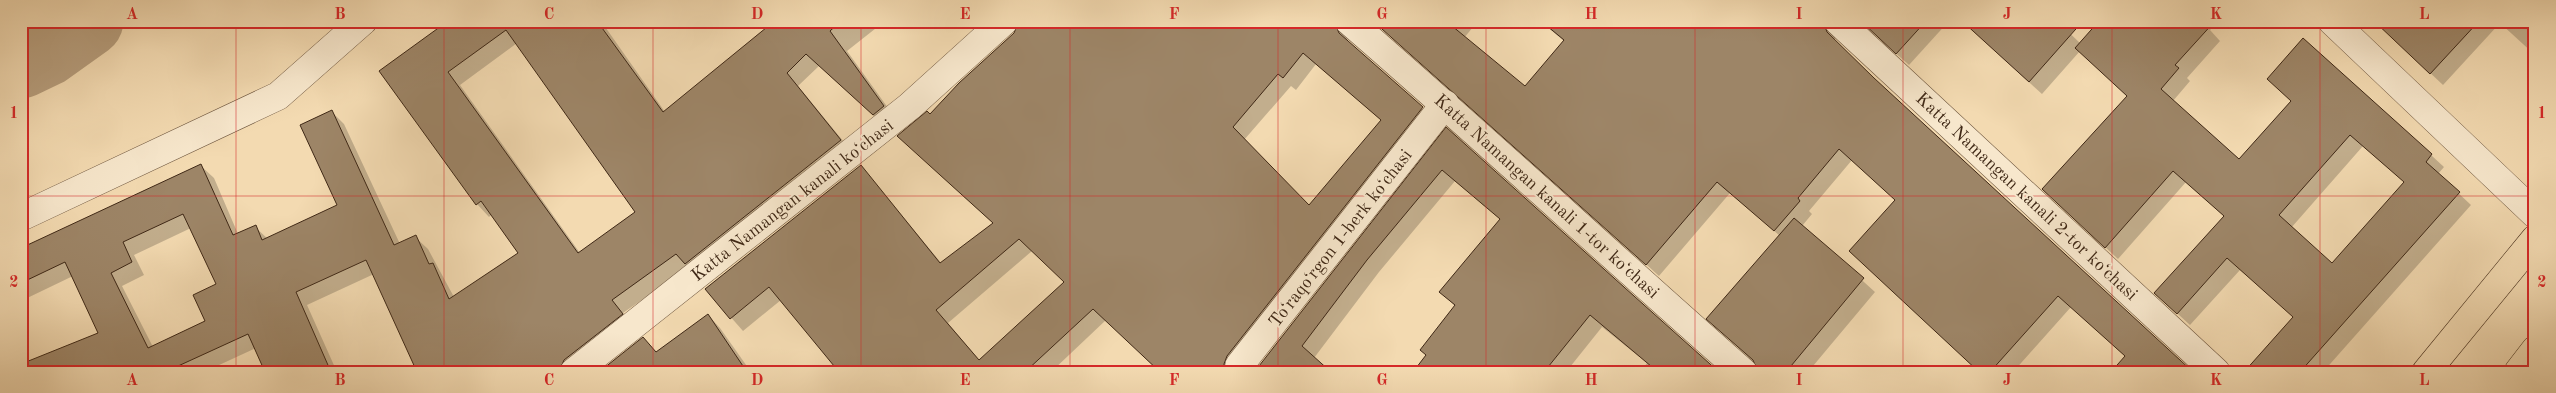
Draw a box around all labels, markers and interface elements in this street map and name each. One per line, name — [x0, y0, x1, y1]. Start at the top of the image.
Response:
text: A — [126, 7, 138, 23]
text: B — [334, 7, 346, 23]
text: C — [544, 7, 554, 23]
text: D — [751, 7, 763, 23]
text: E — [959, 7, 971, 23]
text: F — [1169, 7, 1180, 23]
text: G — [1376, 7, 1388, 23]
text: H — [1584, 7, 1598, 23]
text: I — [1795, 7, 1803, 23]
text: J — [2003, 7, 2012, 23]
text: K — [2210, 7, 2222, 23]
text: L — [2419, 7, 2430, 23]
street label: Katta Namangan kanali 2-tor koʻchasi — [1912, 89, 2141, 304]
street label: Katta Namangan kanali 1-tor koʻchasi — [1430, 91, 1662, 302]
text: 1 — [9, 106, 19, 122]
text: 1 — [2537, 106, 2547, 122]
street label: Katta Namangan kanali koʻchasi — [688, 116, 897, 285]
street label: Toʻraqoʻrgon 1-berk koʻchasi — [1266, 146, 1416, 331]
text: 2 — [9, 275, 19, 291]
text: 2 — [2537, 275, 2547, 291]
text: A — [126, 373, 138, 389]
text: B — [334, 373, 346, 389]
text: C — [544, 373, 554, 389]
text: D — [751, 373, 763, 389]
text: E — [959, 373, 971, 389]
text: F — [1169, 373, 1180, 389]
text: G — [1376, 373, 1388, 389]
text: H — [1584, 373, 1598, 389]
text: I — [1795, 373, 1803, 389]
text: J — [2003, 373, 2012, 389]
text: K — [2210, 373, 2222, 389]
text: L — [2419, 373, 2430, 389]

